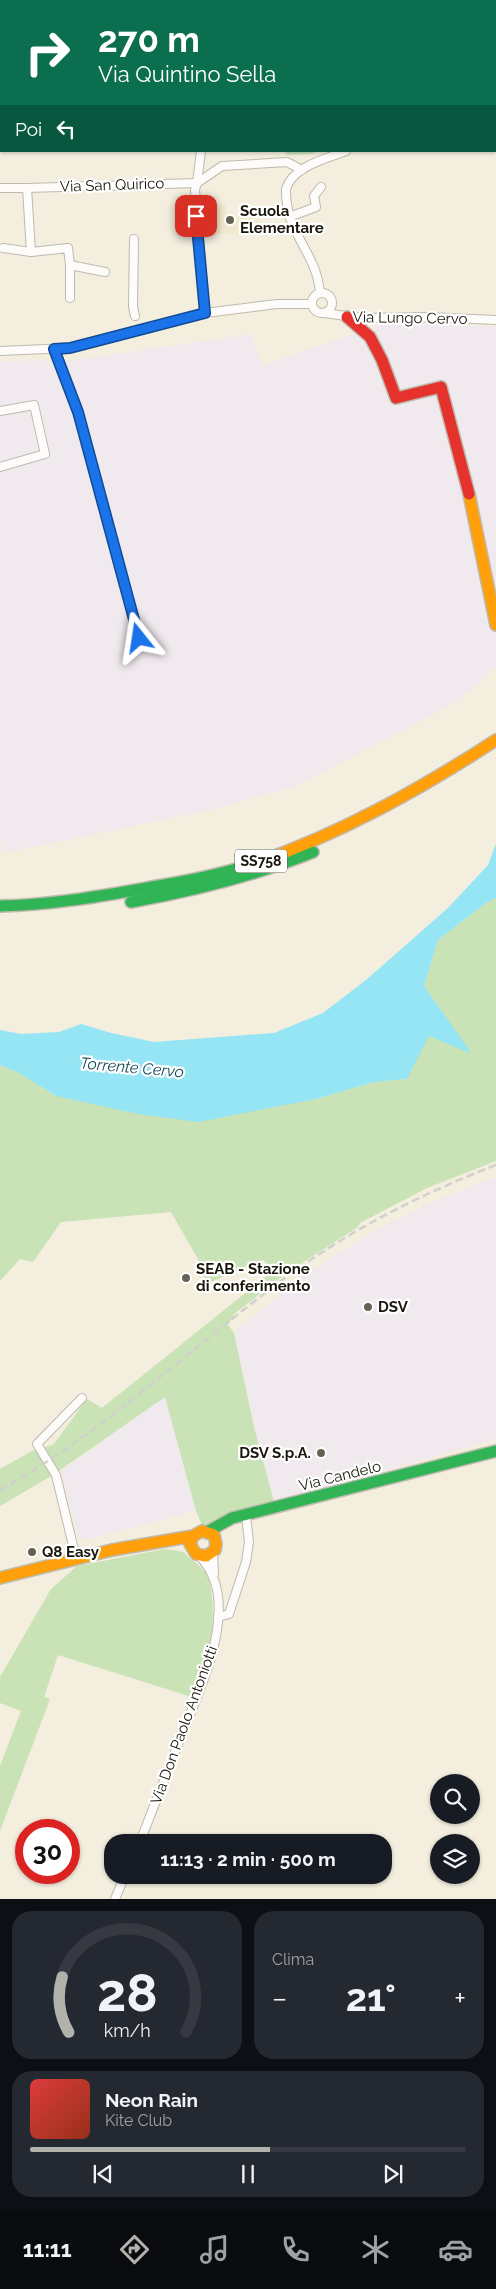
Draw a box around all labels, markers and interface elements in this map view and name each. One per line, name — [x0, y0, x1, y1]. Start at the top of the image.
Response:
text: 270 m — [98, 19, 200, 60]
icon: right — [15, 20, 80, 85]
text: Via Quintino Sella — [98, 61, 276, 87]
icon: left — [52, 115, 80, 143]
text: Poi — [15, 118, 42, 140]
street label: Via San Quirico — [60, 174, 165, 196]
pin — [175, 195, 217, 237]
icon: arrive — [182, 202, 210, 230]
place label: Scuola Elementare — [240, 202, 324, 237]
marker: Scuola Elementare — [224, 214, 236, 226]
street label: Via Lungo Cervo — [352, 308, 468, 328]
position arrow — [112, 611, 164, 663]
road number: SS758 — [235, 849, 287, 872]
water label: Torrente Cervo — [79, 1054, 185, 1081]
place label: SEAB - Stazione di conferimento — [196, 1260, 310, 1295]
marker: SEAB - Stazione di conferimento — [180, 1272, 192, 1284]
place label: DSV — [378, 1298, 409, 1316]
marker: DSV — [362, 1301, 374, 1313]
place label: DSV S.p.A. — [239, 1444, 311, 1462]
marker: DSV S.p.A. — [315, 1447, 327, 1459]
street label: Via Candelo — [297, 1457, 383, 1495]
place label: Q8 Easy — [42, 1543, 100, 1561]
marker: Q8 Easy — [26, 1546, 38, 1558]
street label: Via Don Paolo Antoniotti — [147, 1643, 221, 1807]
map controls — [430, 1774, 480, 1884]
button: search — [430, 1774, 480, 1824]
speed limit sign: 30 — [15, 1819, 80, 1884]
button: layers — [430, 1834, 480, 1884]
text: 11:13 · 2 min · 500 m — [160, 1848, 336, 1870]
text: Clima — [272, 1950, 314, 1969]
text: 28 — [97, 1962, 157, 2023]
text: 21° — [346, 1975, 396, 2020]
text: − — [272, 1982, 287, 2015]
text: + — [454, 1982, 466, 2015]
text: km/h — [103, 2020, 151, 2041]
text: Neon Rain — [105, 2089, 198, 2111]
text: Kite Club — [105, 2111, 172, 2130]
icon: previous — [89, 2160, 117, 2188]
icon: pause — [234, 2160, 262, 2188]
icon: next — [379, 2160, 407, 2188]
icon: directions — [117, 2232, 152, 2267]
icon: music — [197, 2232, 232, 2267]
icon: phone — [278, 2232, 313, 2267]
icon: climate — [358, 2232, 393, 2267]
icon: car — [438, 2232, 473, 2267]
text: 11:11 — [23, 2236, 72, 2262]

